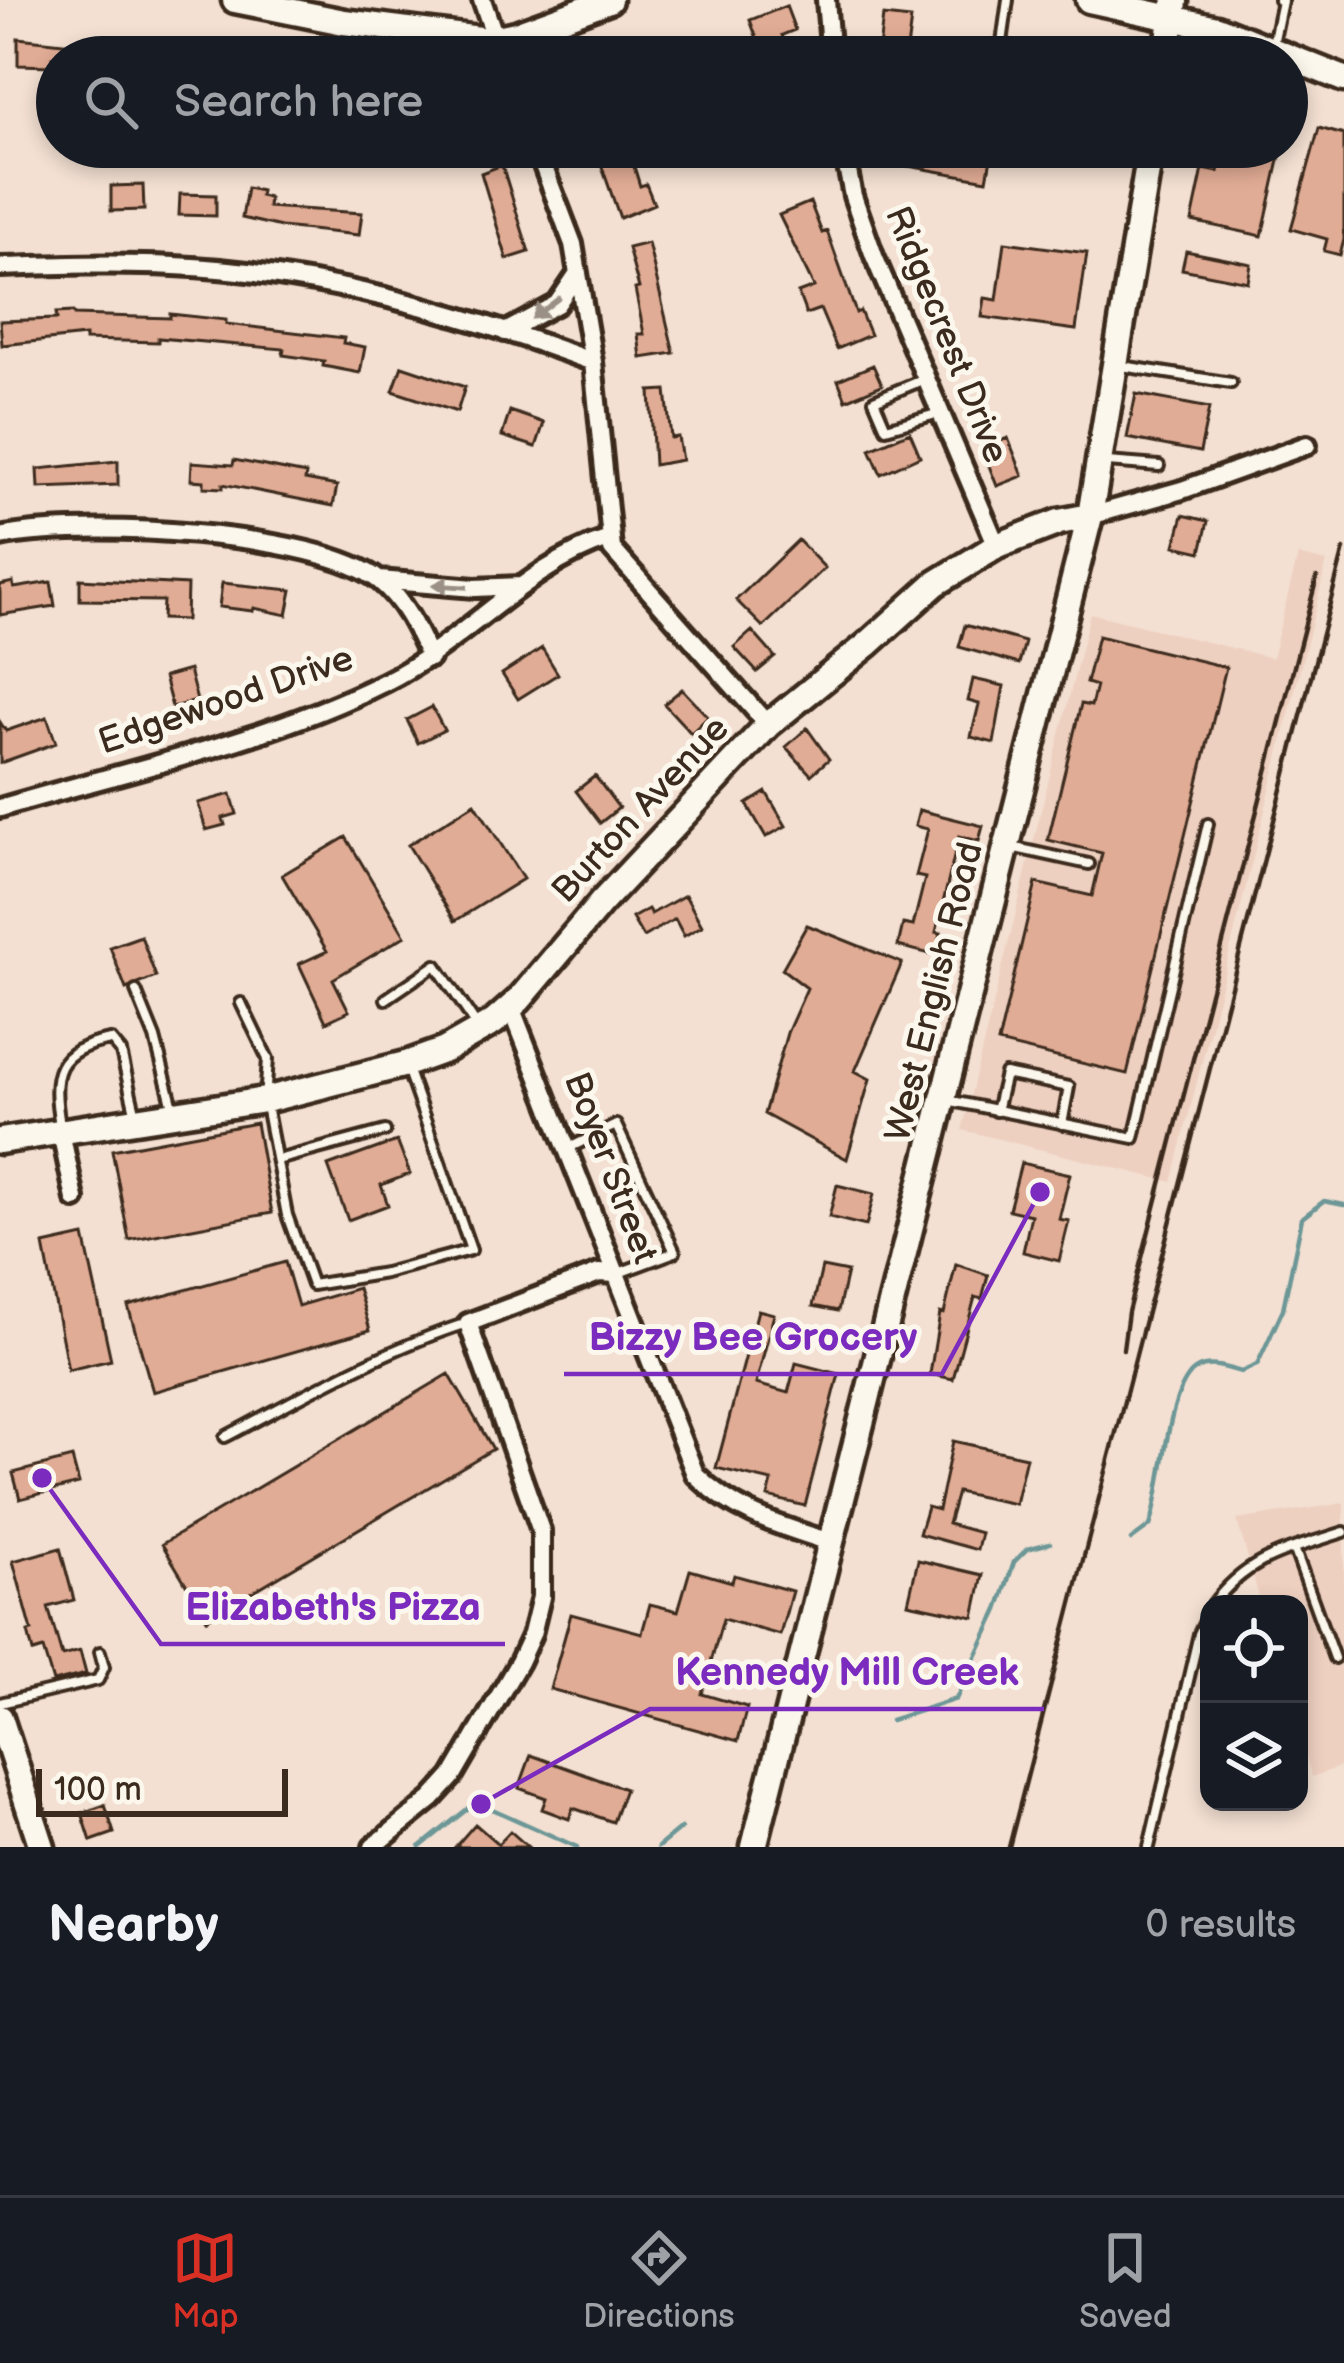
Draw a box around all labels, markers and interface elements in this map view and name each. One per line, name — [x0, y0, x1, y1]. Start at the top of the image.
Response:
search box — [36, 36, 1308, 168]
icon: search — [78, 69, 144, 135]
text: Search here — [174, 75, 423, 130]
street label: Ridgecrest Drive — [875, 200, 1017, 470]
one-way arrow — [531, 295, 562, 321]
one-way arrow — [431, 576, 468, 595]
street label: Edgewood Drive — [93, 637, 359, 765]
street label: Burton Avenue — [544, 708, 738, 912]
street label: West English Road — [877, 838, 993, 1146]
street label: Boyer Street — [554, 1067, 666, 1269]
callout: Bizzy Bee Grocery — [564, 1299, 942, 1374]
text: Bizzy Bee Grocery — [589, 1315, 918, 1362]
callout: Elizabeth's Pizza — [161, 1569, 505, 1644]
text: Elizabeth's Pizza — [185, 1585, 481, 1632]
map controls — [1200, 1595, 1308, 1811]
button: locate — [1200, 1595, 1308, 1703]
callout: Kennedy Mill Creek — [650, 1634, 1044, 1709]
text: Kennedy Mill Creek — [675, 1650, 1019, 1697]
button: layers — [1200, 1703, 1308, 1811]
scale bar — [36, 1763, 288, 1816]
text: 100 m — [54, 1770, 142, 1810]
text: Nearby — [48, 1895, 219, 1956]
text: 0 results — [1145, 1902, 1296, 1949]
tab: Map — [172, 2225, 239, 2337]
tab: Directions — [583, 2225, 735, 2337]
tab: Saved — [1079, 2225, 1172, 2337]

